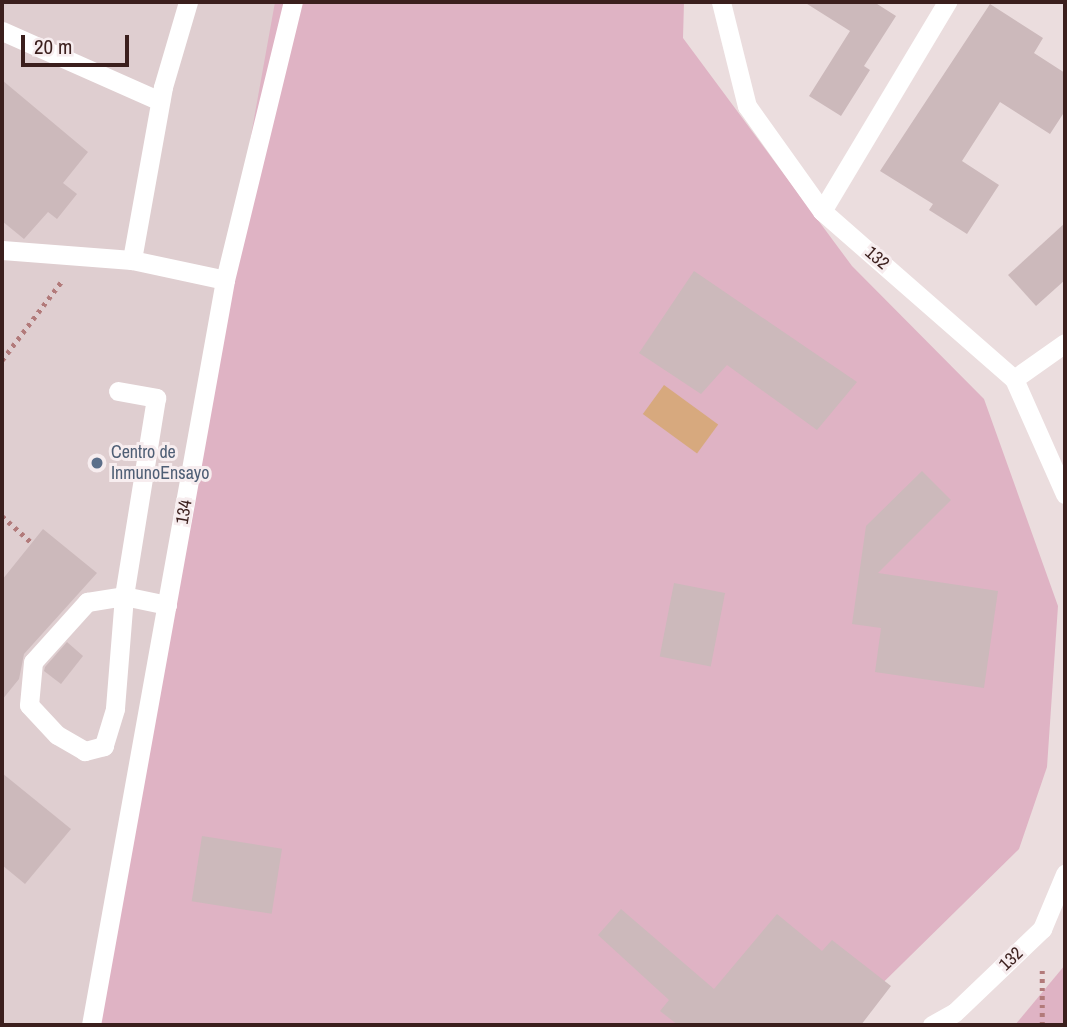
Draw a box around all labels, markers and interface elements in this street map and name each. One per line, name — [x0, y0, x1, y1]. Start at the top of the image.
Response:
scale bar — [24, 21, 133, 65]
text: 20 m — [34, 32, 72, 61]
street label: 132 — [861, 242, 893, 274]
place label: Centro de InmunoEnsayo — [111, 442, 209, 484]
marker: Centro de InmunoEnsayo — [89, 455, 105, 471]
street label: 134 — [171, 498, 197, 526]
street label: 132 — [995, 943, 1027, 975]

